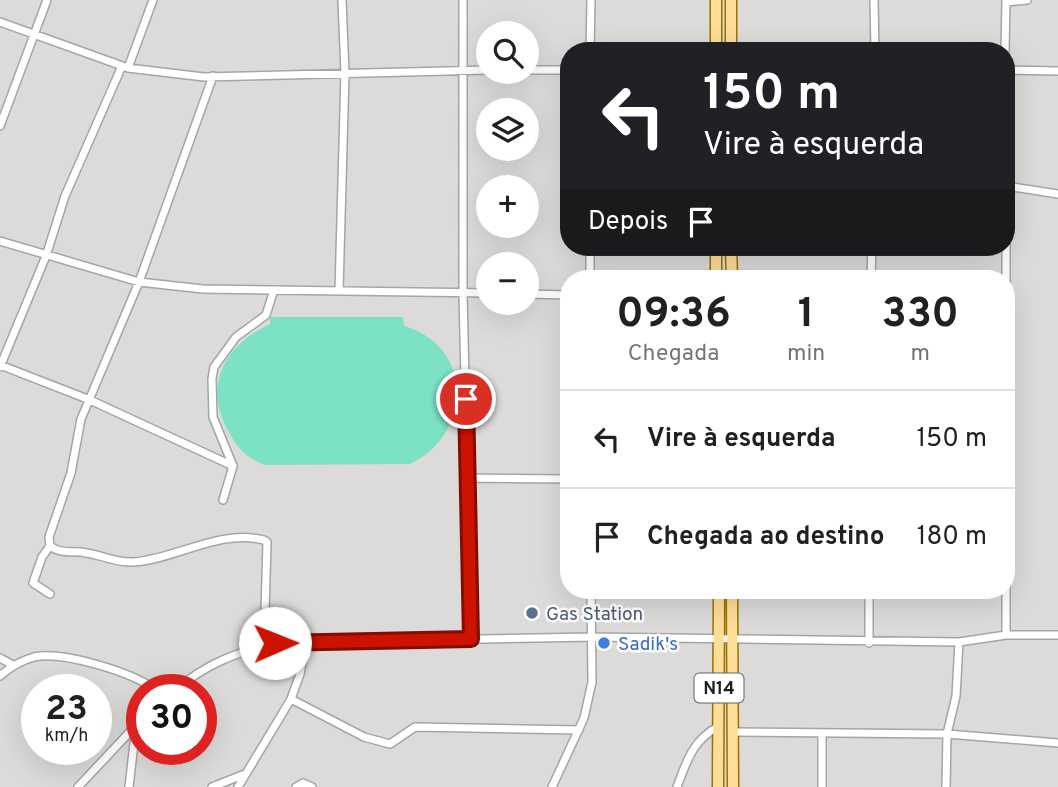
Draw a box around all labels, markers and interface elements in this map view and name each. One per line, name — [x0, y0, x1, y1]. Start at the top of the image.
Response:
map controls — [476, 21, 539, 315]
button: search — [476, 21, 539, 84]
text: 150 m — [703, 65, 840, 127]
icon: left — [588, 70, 679, 161]
button: layers — [476, 98, 539, 161]
text: Vire à esquerda — [703, 126, 924, 166]
button: + — [476, 175, 539, 238]
icon: arrive — [682, 203, 720, 241]
text: Depois — [588, 206, 668, 239]
button: − — [476, 252, 539, 315]
text: 09:36 — [616, 289, 731, 342]
text: 1 — [798, 289, 815, 342]
text: 330 — [881, 289, 959, 342]
text: Chegada — [628, 340, 719, 369]
text: min — [787, 340, 825, 369]
text: m — [910, 340, 930, 369]
pin — [436, 369, 496, 429]
icon: arrive — [447, 380, 485, 418]
icon: left — [588, 420, 626, 458]
text: Vire à esquerda — [647, 423, 835, 456]
text: 150 m — [916, 423, 987, 456]
icon: arrive — [588, 518, 626, 556]
text: Chegada ao destino — [647, 521, 884, 554]
text: 180 m — [917, 521, 987, 554]
place label: Gas Station — [546, 603, 643, 627]
marker: Gas Station — [524, 605, 540, 621]
position arrow — [238, 606, 312, 680]
place label: Sadik's — [618, 633, 678, 657]
marker: Sadik's — [596, 635, 612, 651]
speed limit sign: 30 — [126, 674, 217, 765]
road number: N14 — [694, 674, 744, 702]
text: 23 — [45, 688, 88, 732]
text: km/h — [45, 725, 88, 748]

